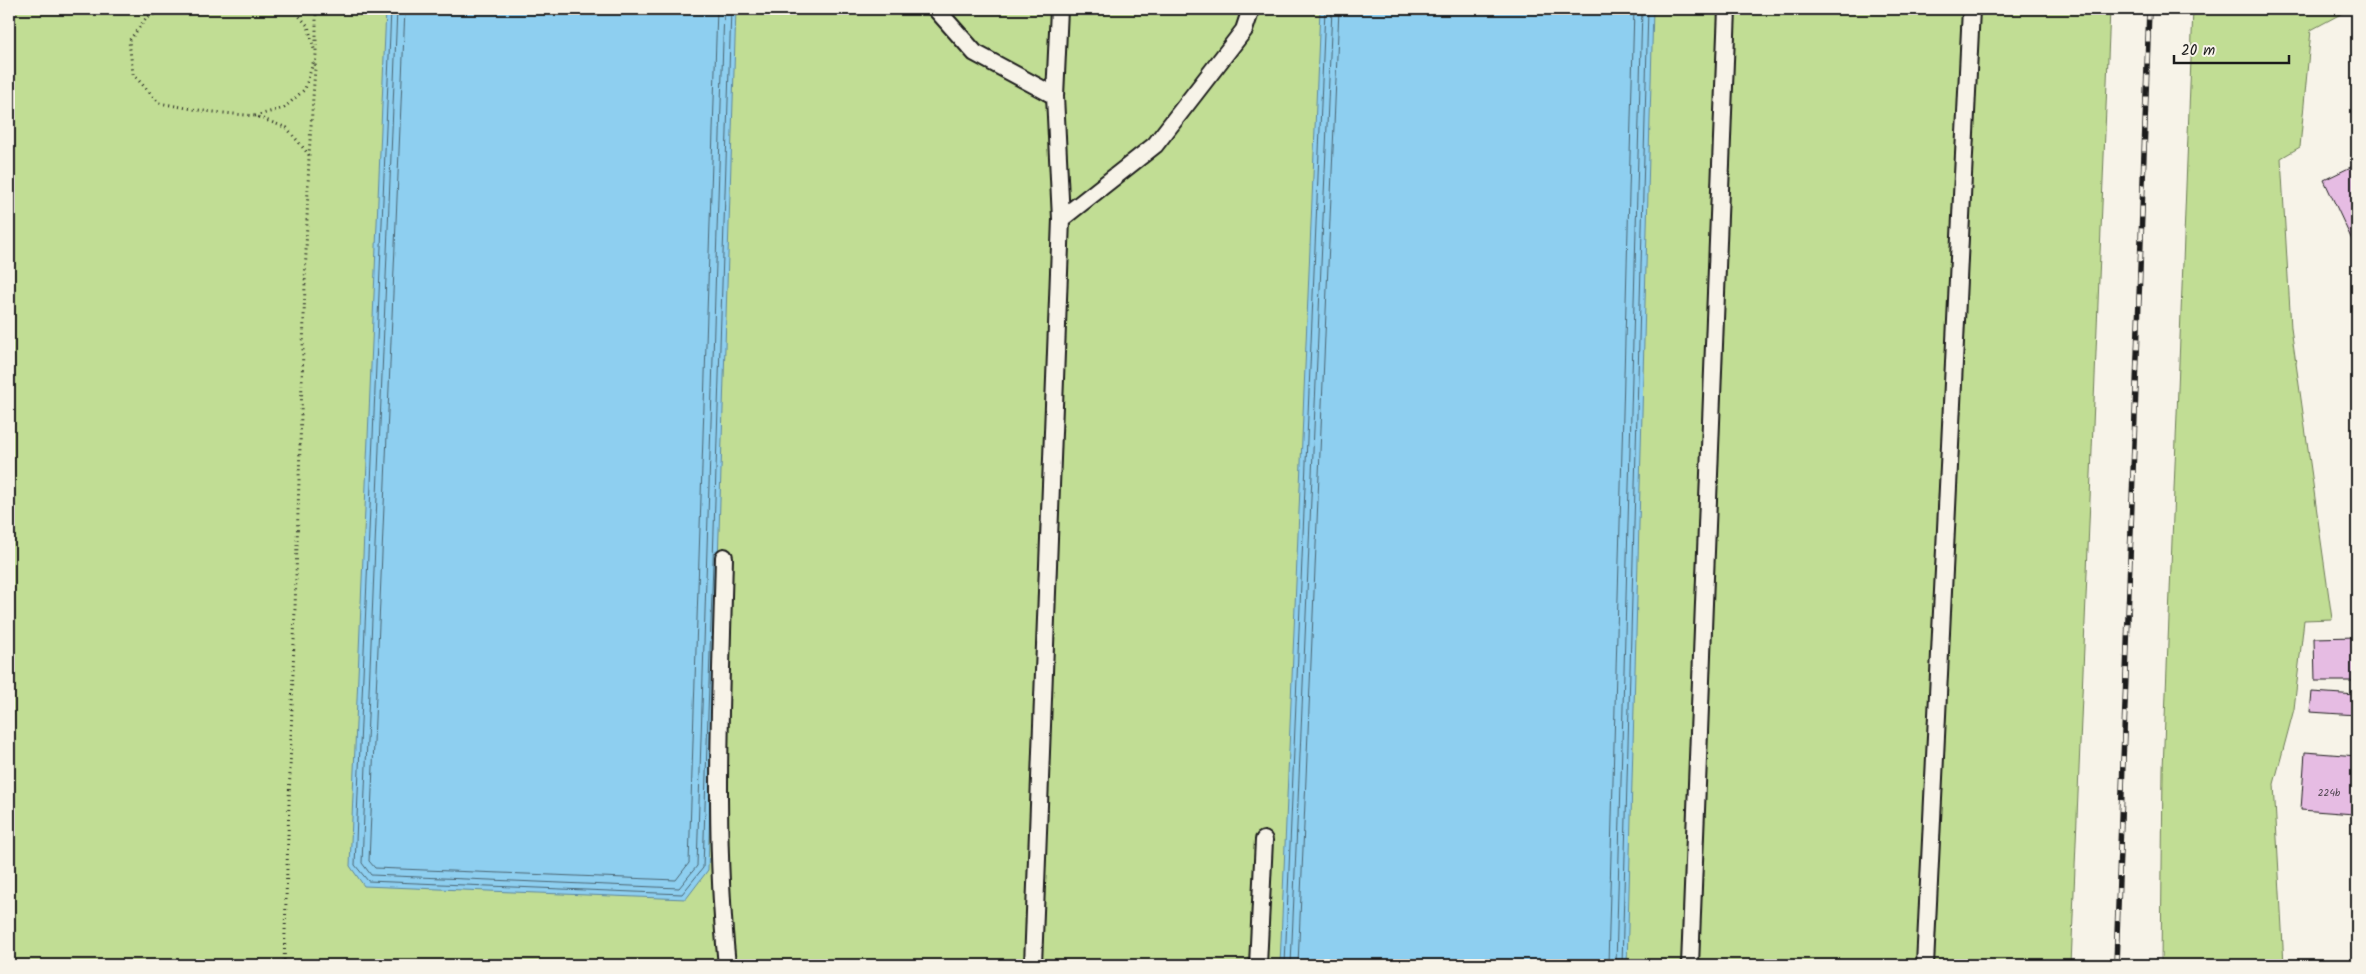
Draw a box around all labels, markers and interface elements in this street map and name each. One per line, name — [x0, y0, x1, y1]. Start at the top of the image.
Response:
scale bar — [2174, 32, 2288, 64]
text: 20 m — [2181, 39, 2215, 63]
house number: 224b — [2318, 785, 2341, 801]

